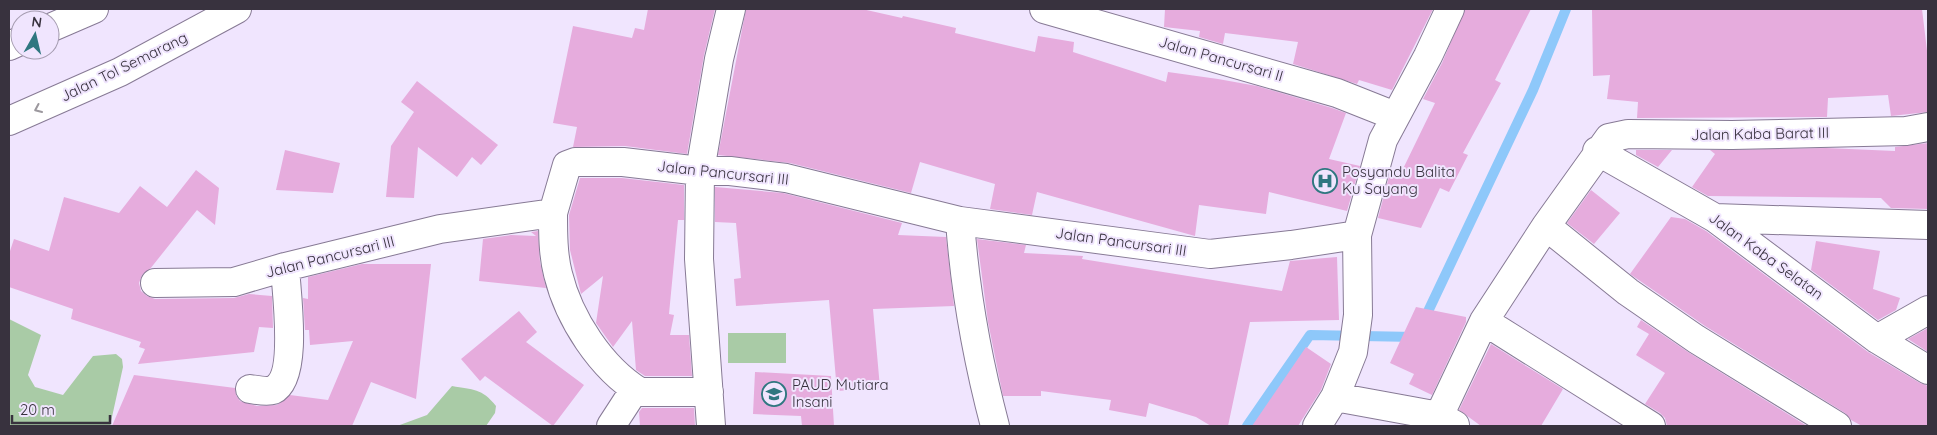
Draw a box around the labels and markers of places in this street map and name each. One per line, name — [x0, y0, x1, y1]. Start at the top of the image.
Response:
place label: Posyandu Balita Ku Sayang — [1342, 162, 1455, 198]
hospital icon: Posyandu Balita Ku Sayang — [1312, 168, 1338, 194]
place label: PAUD Mutiara Insani — [792, 375, 888, 411]
school or university icon: PAUD Mutiara Insani — [761, 381, 787, 407]

